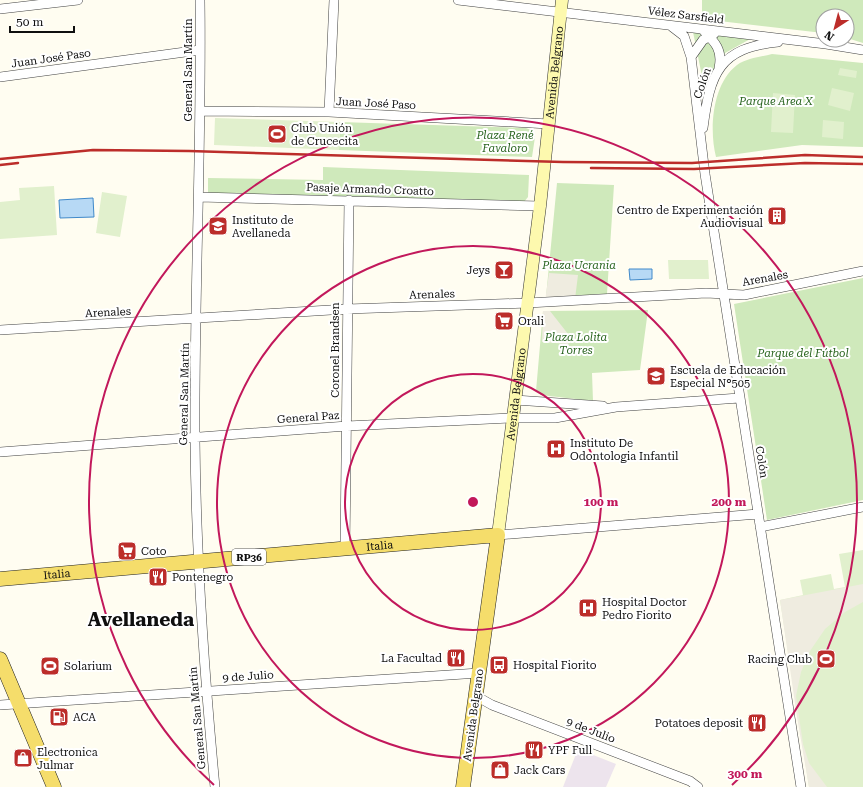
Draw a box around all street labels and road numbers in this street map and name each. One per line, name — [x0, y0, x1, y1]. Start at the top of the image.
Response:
street label: Vélez Sarsfield — [647, 4, 725, 27]
street label: General San Martín — [182, 19, 195, 121]
street label: Avenida Belgrano — [543, 25, 566, 120]
street label: Juan José Paso — [10, 46, 92, 71]
street label: Colón — [691, 66, 714, 100]
street label: Juan José Paso — [336, 95, 417, 112]
street label: Pasaje Armando Croatto — [306, 181, 434, 198]
street label: Arenales — [741, 268, 789, 289]
street label: Arenales — [409, 287, 455, 302]
street label: Coronel Brandsen — [329, 302, 342, 398]
street label: Arenales — [85, 305, 131, 320]
street label: General San Martín — [177, 342, 192, 446]
street label: Avenida Belgrano — [504, 347, 529, 441]
street label: General Paz — [276, 409, 340, 426]
street label: Colón — [753, 445, 770, 479]
street label: Italia — [366, 538, 394, 554]
road number: RP36 — [232, 549, 266, 565]
street label: Italia — [43, 567, 71, 582]
street label: General San Martín — [187, 666, 208, 770]
street label: 9 de Julio — [222, 668, 274, 685]
street label: Avenida Belgrano — [461, 668, 486, 762]
street label: 9 de Julio — [564, 715, 617, 746]

